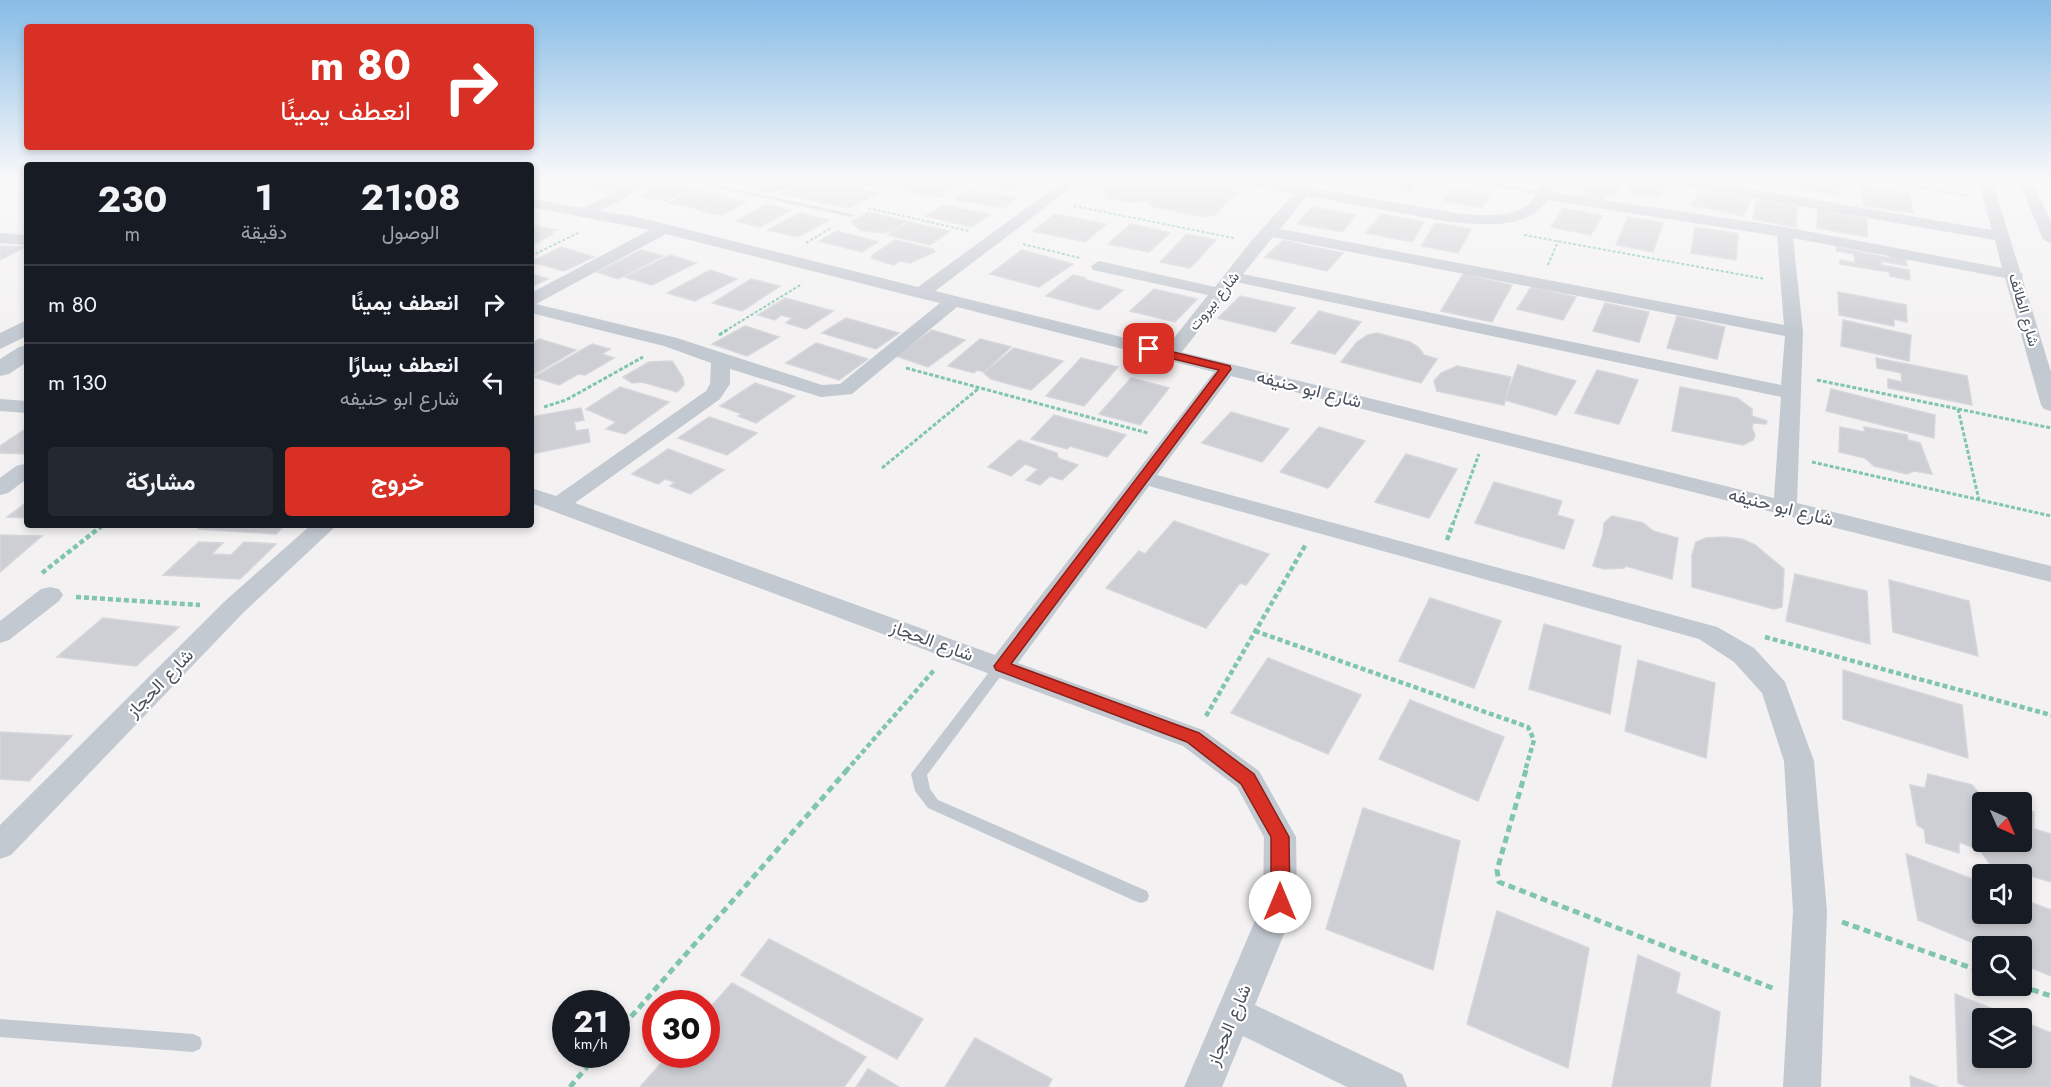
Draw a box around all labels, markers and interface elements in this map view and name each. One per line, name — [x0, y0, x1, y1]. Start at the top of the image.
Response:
text: 80 m — [310, 35, 411, 96]
icon: right — [432, 48, 510, 126]
text: انعطف يمينًا — [280, 91, 411, 130]
text: 1 — [255, 171, 273, 223]
text: 21:08 — [361, 171, 461, 223]
text: 230 — [98, 173, 167, 225]
text: دقيقة — [241, 218, 287, 247]
text: الوصول — [382, 218, 439, 247]
text: m — [125, 220, 140, 249]
street label: شارع بيروت — [1183, 267, 1245, 335]
street label: شارع الطائف — [2003, 271, 2045, 349]
text: انعطف يمينًا — [351, 286, 459, 318]
text: 80 m — [48, 288, 97, 320]
icon: right — [477, 288, 510, 321]
pin — [1123, 323, 1174, 374]
icon: arrive — [1132, 332, 1165, 365]
text: انعطف يسارًا — [348, 348, 459, 380]
street label: شارع ابو حنيفه — [1254, 363, 1364, 415]
text: 130 m — [48, 366, 107, 398]
icon: left — [477, 366, 510, 399]
text: شارع ابو حنيفه — [340, 384, 459, 413]
button: مشاركة — [48, 447, 273, 516]
button: خروج — [285, 447, 510, 516]
street label: شارع ابو حنيفه — [1726, 481, 1836, 533]
street label: شارع الحجاز — [886, 614, 977, 668]
street label: شارع الحجاز — [120, 643, 199, 724]
north arrow — [1972, 792, 2032, 852]
map controls — [1972, 792, 2032, 1068]
button: sound — [1972, 864, 2032, 924]
position arrow — [1248, 870, 1312, 934]
button: search — [1972, 936, 2032, 996]
street label: شارع الحجاز — [1200, 980, 1258, 1071]
speed limit sign: 30 — [642, 990, 720, 1068]
text: 21 — [574, 1000, 608, 1043]
button: layers — [1972, 1008, 2032, 1068]
text: km/h — [574, 1033, 608, 1055]

